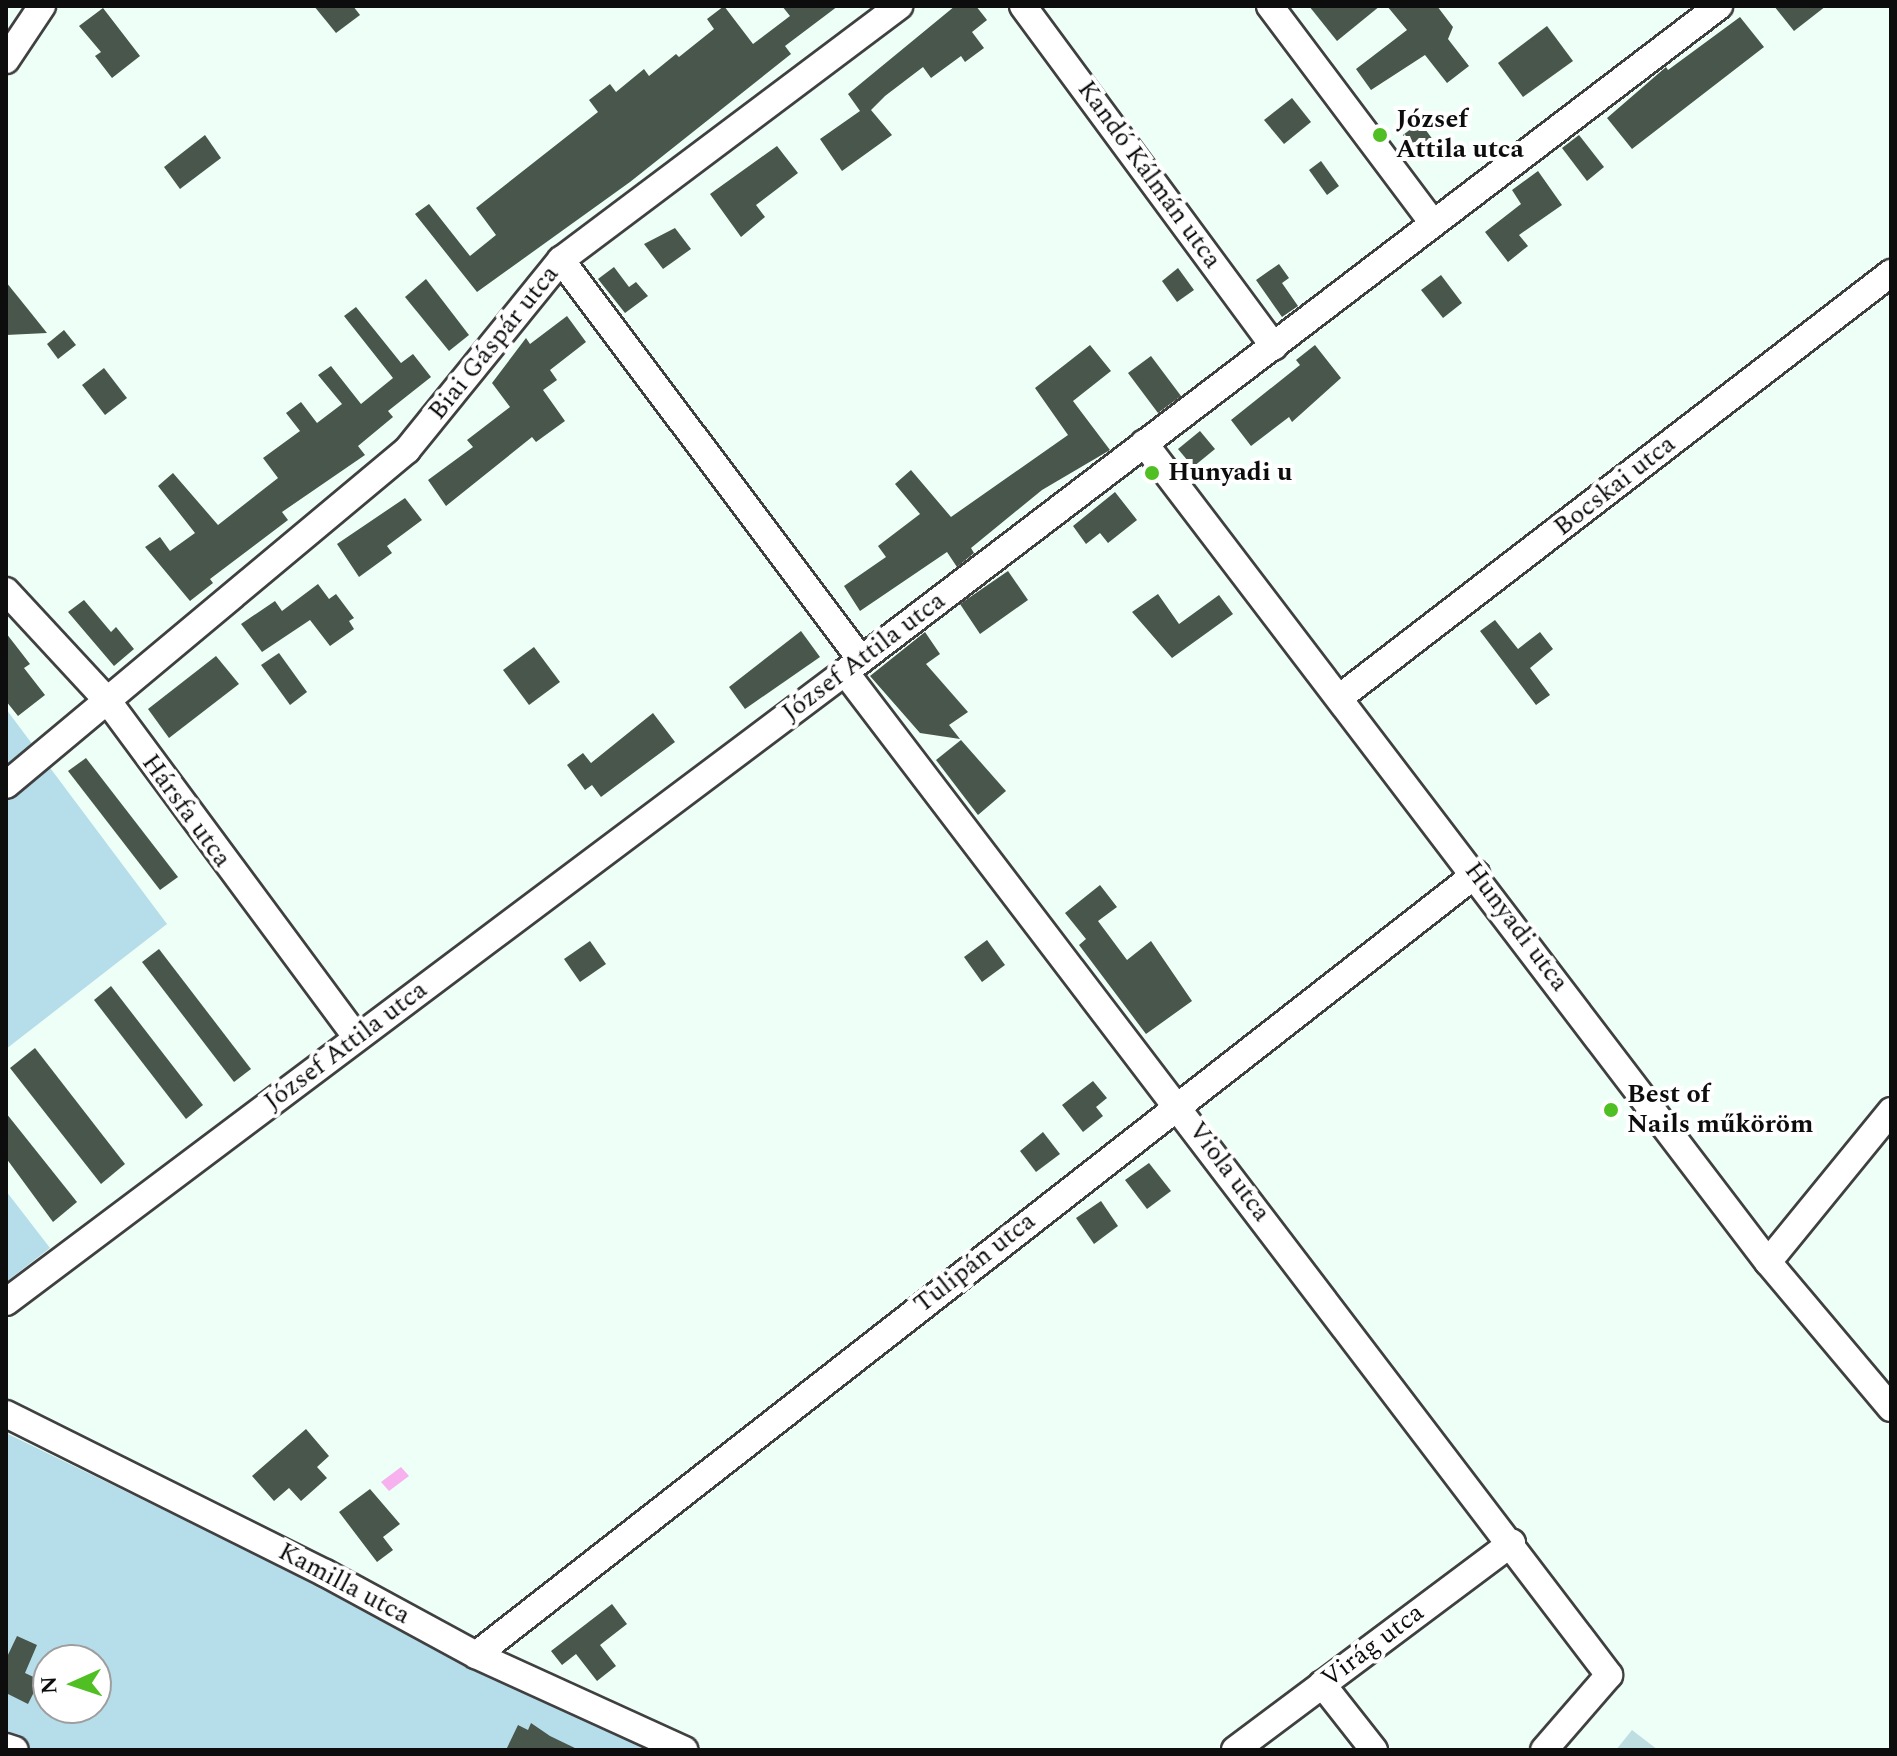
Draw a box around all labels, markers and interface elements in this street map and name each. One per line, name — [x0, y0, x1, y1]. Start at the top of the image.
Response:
street label: Kandó Kálmán utca — [1070, 75, 1228, 275]
place label: József Attila utca — [1396, 104, 1524, 166]
marker: József Attila utca — [1371, 126, 1389, 144]
street label: Biai Gáspár utca — [422, 259, 566, 427]
street label: Bocskai utca — [1548, 429, 1682, 543]
place label: Hunyadi u — [1168, 457, 1292, 489]
marker: Hunyadi u — [1143, 464, 1161, 482]
street label: József Attila utca — [776, 585, 952, 729]
street label: Hársfa utca — [134, 748, 238, 874]
street label: Hunyadi utca — [1457, 856, 1575, 998]
street label: József Attila utca — [258, 974, 434, 1118]
place label: Best of Nails műköröm — [1627, 1079, 1813, 1140]
marker: Best of Nails műköröm — [1602, 1101, 1620, 1119]
street label: Viola utca — [1181, 1116, 1277, 1228]
street label: Tulipán utca — [908, 1206, 1042, 1320]
street label: Kamilla utca — [273, 1536, 415, 1632]
street label: Virág utca — [1316, 1597, 1430, 1695]
north arrow — [32, 1644, 112, 1724]
text: N — [33, 1675, 66, 1695]

